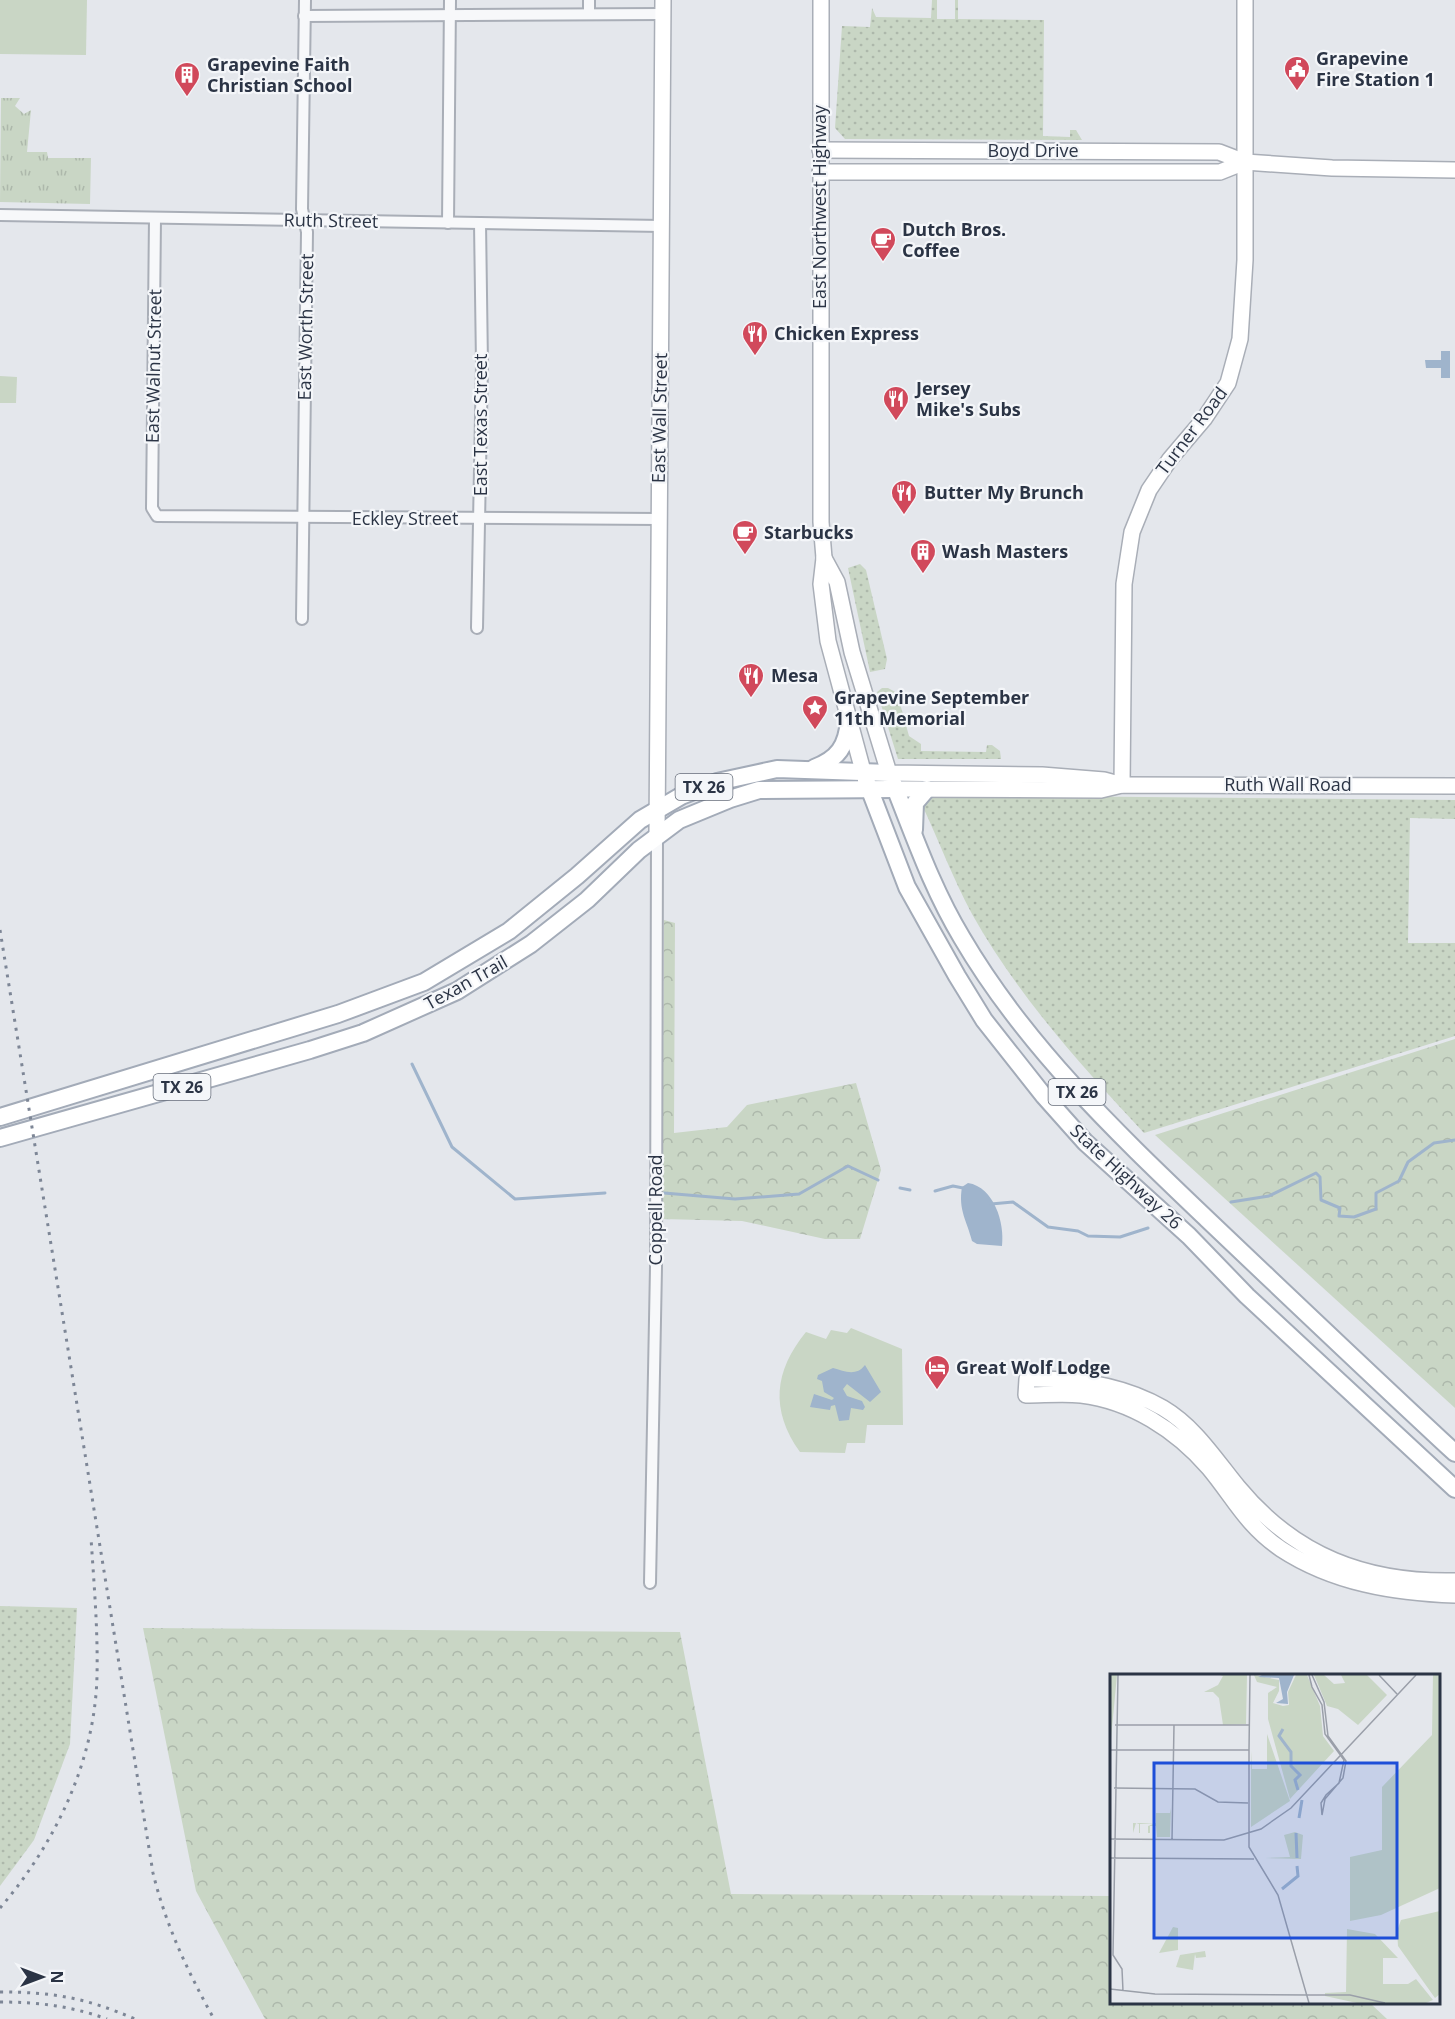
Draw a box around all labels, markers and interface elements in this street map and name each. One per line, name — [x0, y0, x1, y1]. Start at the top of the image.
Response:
place label: Grapevine Fire Station 1 — [1316, 46, 1435, 91]
place label: Grapevine Faith Christian School — [207, 52, 352, 97]
public building icon: Grapevine Fire Station 1 — [1282, 54, 1312, 92]
building icon: Grapevine Faith Christian School — [172, 60, 202, 98]
street label: East Northwest Highway — [807, 104, 831, 309]
street label: Boyd Drive — [987, 138, 1079, 162]
street label: Ruth Street — [284, 207, 379, 233]
place label: Dutch Bros. Coffee — [902, 217, 1006, 262]
cafe icon: Dutch Bros. Coffee — [868, 225, 898, 263]
street label: East Worth Street — [292, 253, 318, 401]
street label: East Walnut Street — [140, 289, 166, 443]
restaurant icon: Chicken Express — [740, 319, 770, 357]
place label: Chicken Express — [774, 321, 919, 345]
street label: East Wall Street — [646, 353, 672, 483]
street label: East Texas Street — [468, 354, 492, 496]
place label: Jersey Mike's Subs — [914, 376, 1021, 421]
street label: Turner Road — [1150, 381, 1232, 479]
restaurant icon: Jersey Mike's Subs — [881, 384, 911, 422]
restaurant icon: Butter My Brunch — [889, 478, 919, 516]
place label: Butter My Brunch — [924, 480, 1084, 504]
street label: Eckley Street — [352, 506, 458, 530]
cafe icon: Starbucks — [730, 518, 760, 556]
place label: Starbucks — [764, 520, 853, 544]
building icon: Wash Masters — [908, 537, 938, 575]
place label: Wash Masters — [942, 539, 1068, 563]
restaurant icon: Mesa — [736, 661, 766, 699]
place label: Mesa — [771, 663, 818, 687]
place label: Grapevine September 11th Memorial — [834, 685, 1029, 730]
place icon: Grapevine September 11th Memorial — [800, 693, 830, 731]
street label: Ruth Wall Road — [1224, 772, 1352, 796]
road number: TX 26 — [676, 774, 732, 800]
street label: Texan Trail — [420, 949, 511, 1015]
road number: TX 26 — [154, 1074, 210, 1100]
road number: TX 26 — [1048, 1079, 1106, 1105]
street label: State Highway 26 — [1066, 1118, 1188, 1234]
street label: Coppell Road — [643, 1154, 667, 1266]
hotel icon: Great Wolf Lodge — [922, 1353, 952, 1391]
place label: Great Wolf Lodge — [956, 1355, 1110, 1379]
inset map — [1110, 1674, 1440, 2004]
north arrow — [12, 1947, 72, 2007]
text: N — [46, 1970, 68, 1984]

